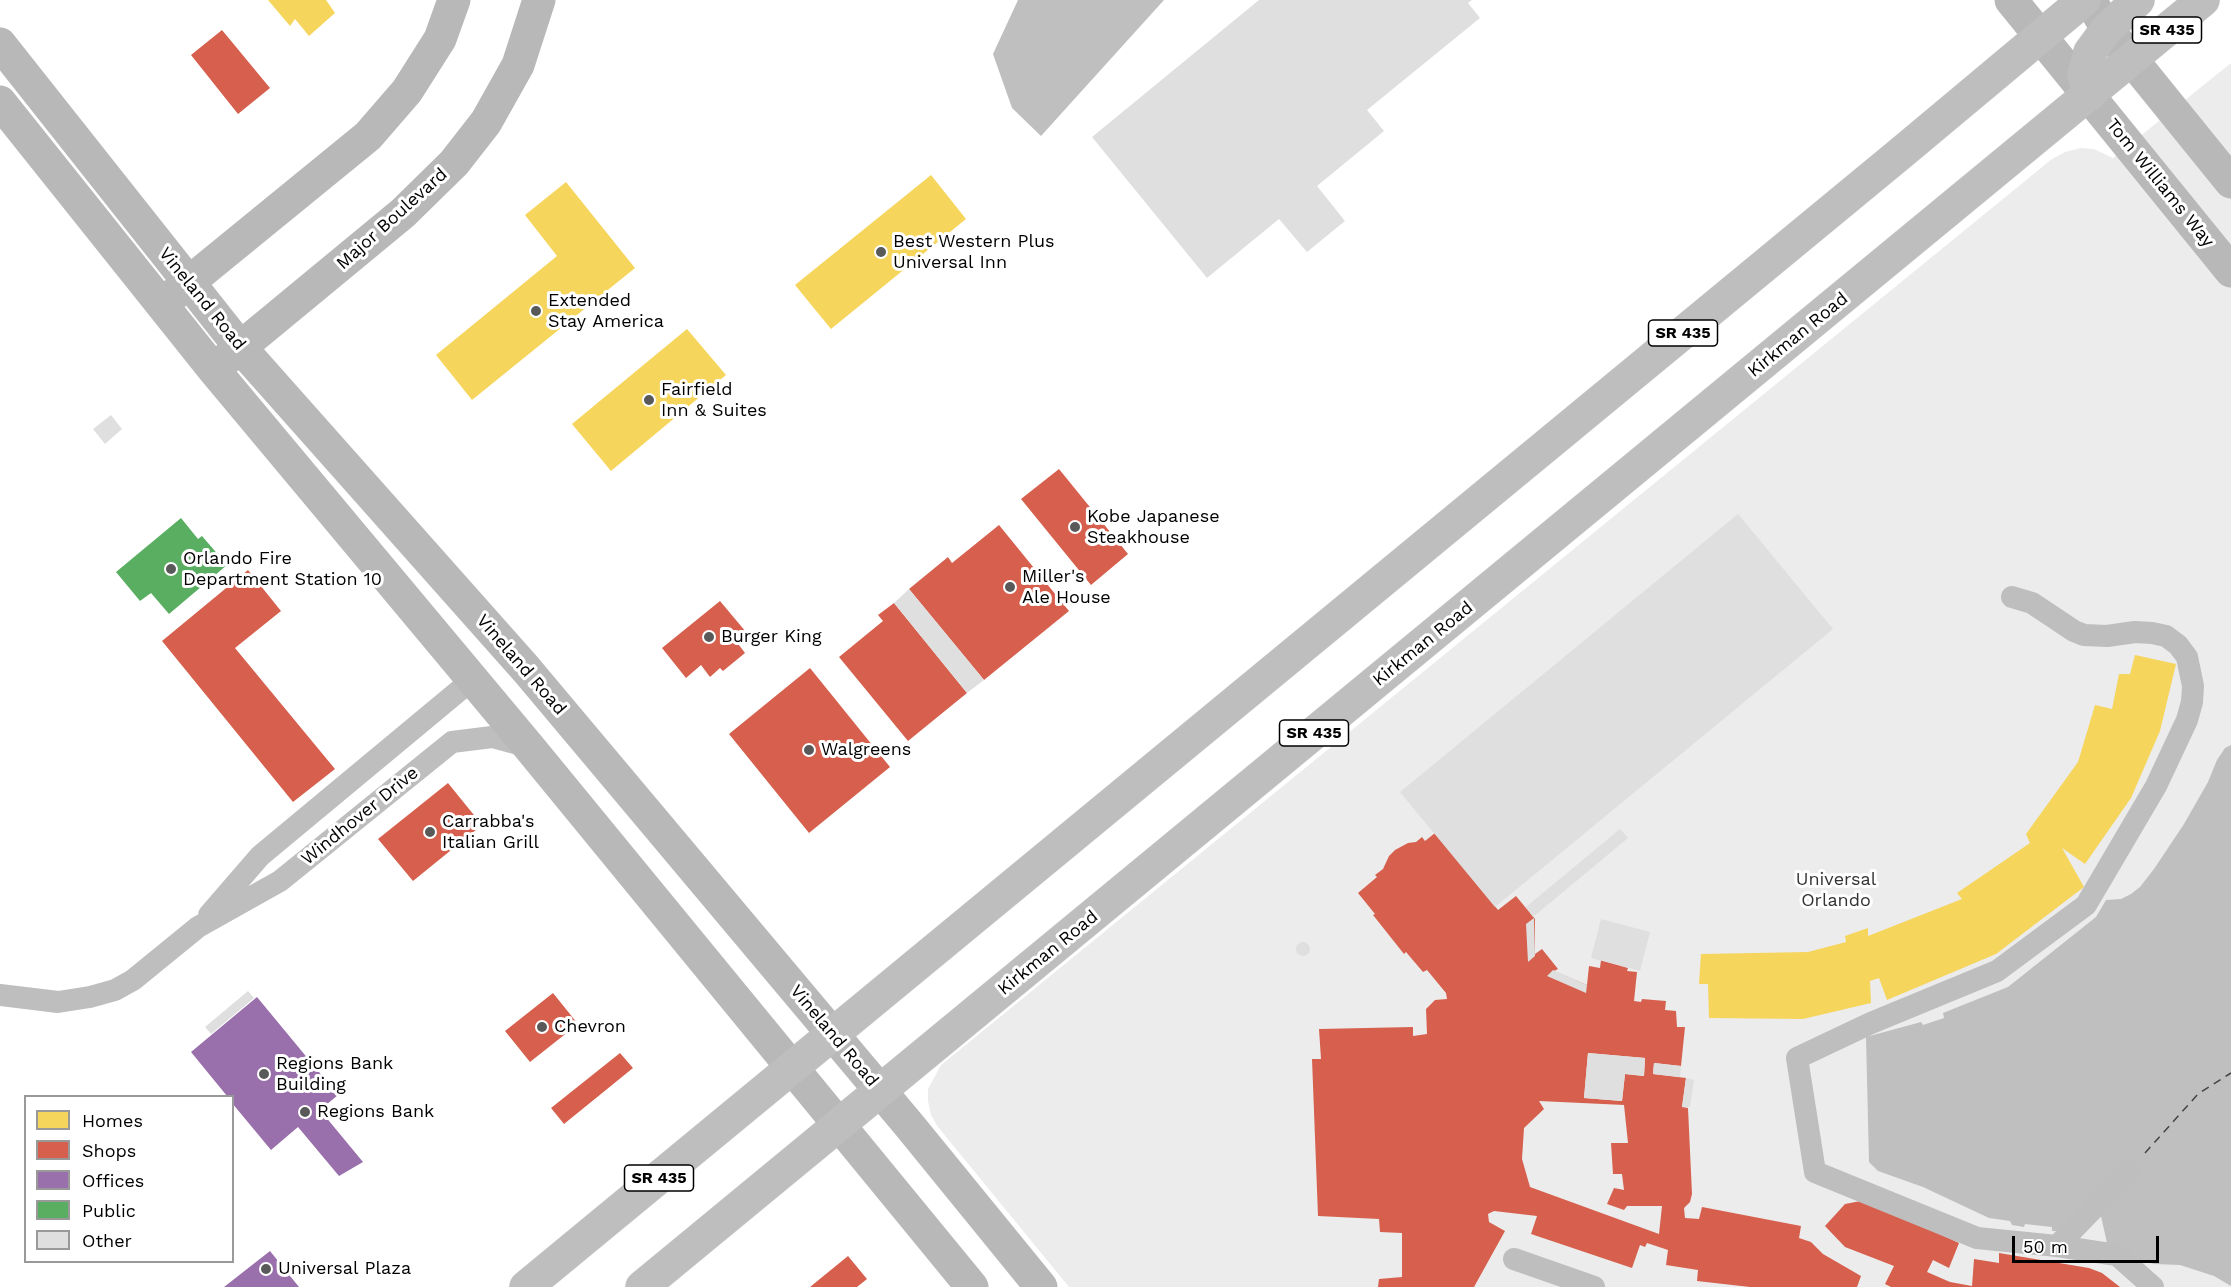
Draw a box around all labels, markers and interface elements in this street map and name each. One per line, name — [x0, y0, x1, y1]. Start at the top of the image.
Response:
road number: SR 435 — [2132, 17, 2202, 43]
street label: Tom Williams Way — [2101, 114, 2219, 252]
street label: Major Boulevard — [332, 164, 452, 274]
place label: Best Western Plus Universal Inn — [893, 231, 1054, 274]
street label: Vineland Road — [154, 243, 250, 355]
marker: Best Western Plus Universal Inn — [874, 245, 888, 259]
street label: Kirkman Road — [1744, 288, 1852, 382]
place label: Extended Stay America — [548, 290, 664, 332]
marker: Extended Stay America — [529, 304, 543, 318]
road number: SR 435 — [1648, 320, 1718, 346]
place label: Fairfield Inn & Suites — [661, 379, 767, 422]
marker: Fairfield Inn & Suites — [642, 393, 656, 407]
place label: Kobe Japanese Steakhouse — [1087, 506, 1220, 548]
marker: Kobe Japanese Steakhouse — [1068, 520, 1082, 534]
place label: Orlando Fire Department Station 10 — [183, 548, 382, 590]
marker: Orlando Fire Department Station 10 — [164, 562, 178, 576]
place label: Miller's Ale House — [1022, 566, 1111, 608]
marker: Miller's Ale House — [1003, 580, 1017, 594]
street label: Kirkman Road — [1369, 597, 1477, 691]
street label: Vineland Road — [471, 610, 571, 720]
place label: Burger King — [721, 626, 822, 648]
marker: Burger King — [702, 630, 716, 644]
road number: SR 435 — [1280, 720, 1348, 746]
place label: Walgreens — [821, 739, 911, 761]
marker: Walgreens — [802, 743, 816, 757]
street label: Windhover Drive — [297, 762, 423, 870]
place label: Carrabba's Italian Grill — [442, 811, 539, 854]
marker: Carrabba's Italian Grill — [423, 825, 437, 839]
park label: Universal Orlando — [1796, 869, 1876, 912]
street label: Kirkman Road — [994, 906, 1102, 1000]
street label: Vineland Road — [785, 981, 883, 1091]
place label: Chevron — [554, 1016, 626, 1038]
marker: Chevron — [535, 1020, 549, 1034]
place label: Regions Bank Building — [276, 1053, 393, 1096]
marker: Regions Bank Building — [257, 1067, 271, 1081]
legend — [24, 1095, 234, 1263]
place label: Regions Bank — [317, 1101, 434, 1123]
marker: Regions Bank — [298, 1105, 312, 1119]
text: Homes — [82, 1110, 143, 1131]
text: Shops — [82, 1140, 136, 1161]
road number: SR 435 — [624, 1165, 694, 1191]
text: Offices — [82, 1170, 144, 1191]
text: Public — [82, 1200, 136, 1221]
scale bar — [2015, 1224, 2162, 1262]
text: Other — [82, 1230, 132, 1251]
text: 50 m — [2023, 1236, 2068, 1257]
place label: Universal Plaza — [278, 1258, 411, 1280]
marker: Universal Plaza — [259, 1262, 273, 1276]

